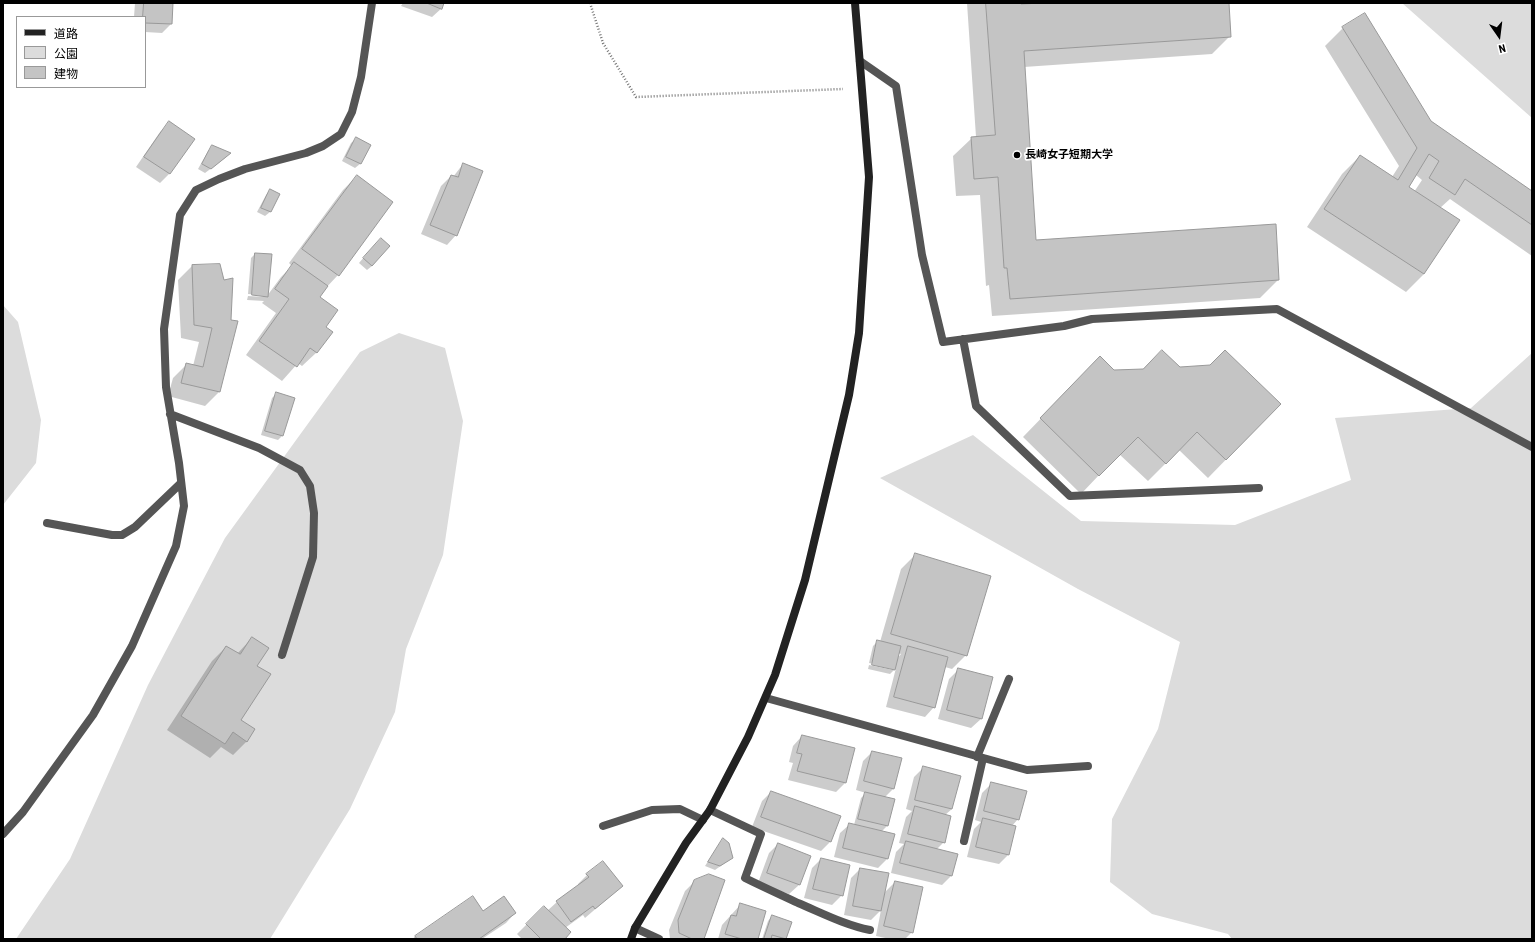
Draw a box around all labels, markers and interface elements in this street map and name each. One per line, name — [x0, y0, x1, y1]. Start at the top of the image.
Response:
legend — [16, 16, 146, 88]
north arrow — [1479, 16, 1519, 56]
text: 道路 — [54, 27, 78, 41]
text: N — [1497, 41, 1507, 55]
text: 公園 — [54, 47, 78, 61]
text: 建物 — [54, 67, 78, 81]
place label: 長崎女子短期大学 — [1025, 148, 1113, 162]
marker: 長崎女子短期大学 — [1012, 150, 1022, 160]

